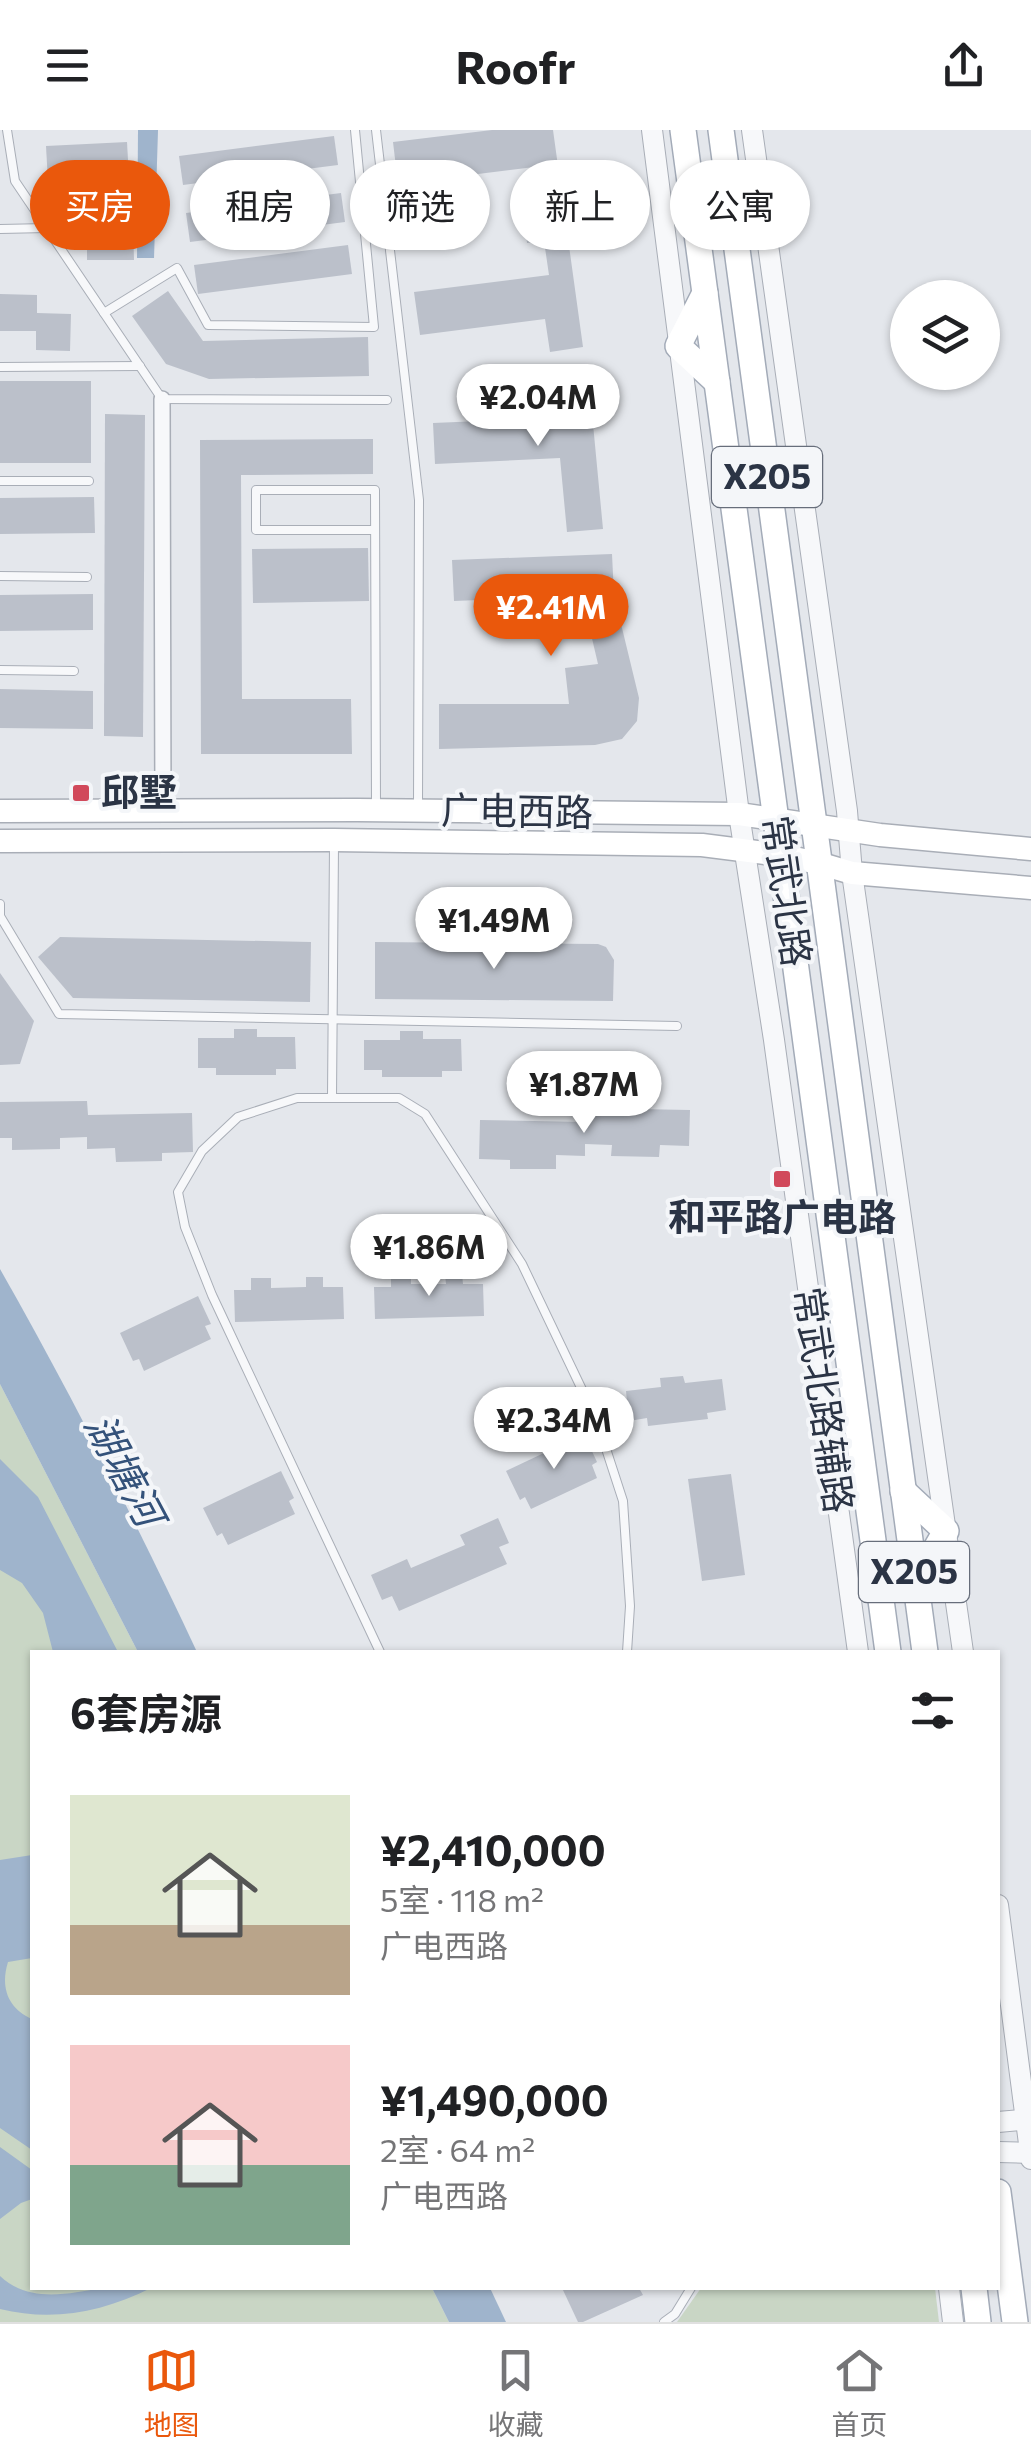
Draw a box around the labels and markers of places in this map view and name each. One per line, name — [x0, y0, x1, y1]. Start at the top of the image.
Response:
pin: ¥2.04M — [457, 364, 619, 449]
pin: ¥2.41M — [470, 574, 632, 659]
place label: 邱墅 — [101, 767, 177, 814]
marker: 邱墅 — [70, 782, 92, 804]
pin: ¥1.49M — [413, 887, 575, 972]
pin: ¥1.87M — [503, 1051, 665, 1136]
marker: 和平路广电路 — [771, 1168, 793, 1190]
place label: 和平路广电路 — [668, 1192, 896, 1239]
pin: ¥1.86M — [348, 1214, 510, 1299]
pin: ¥2.34M — [473, 1387, 635, 1472]

